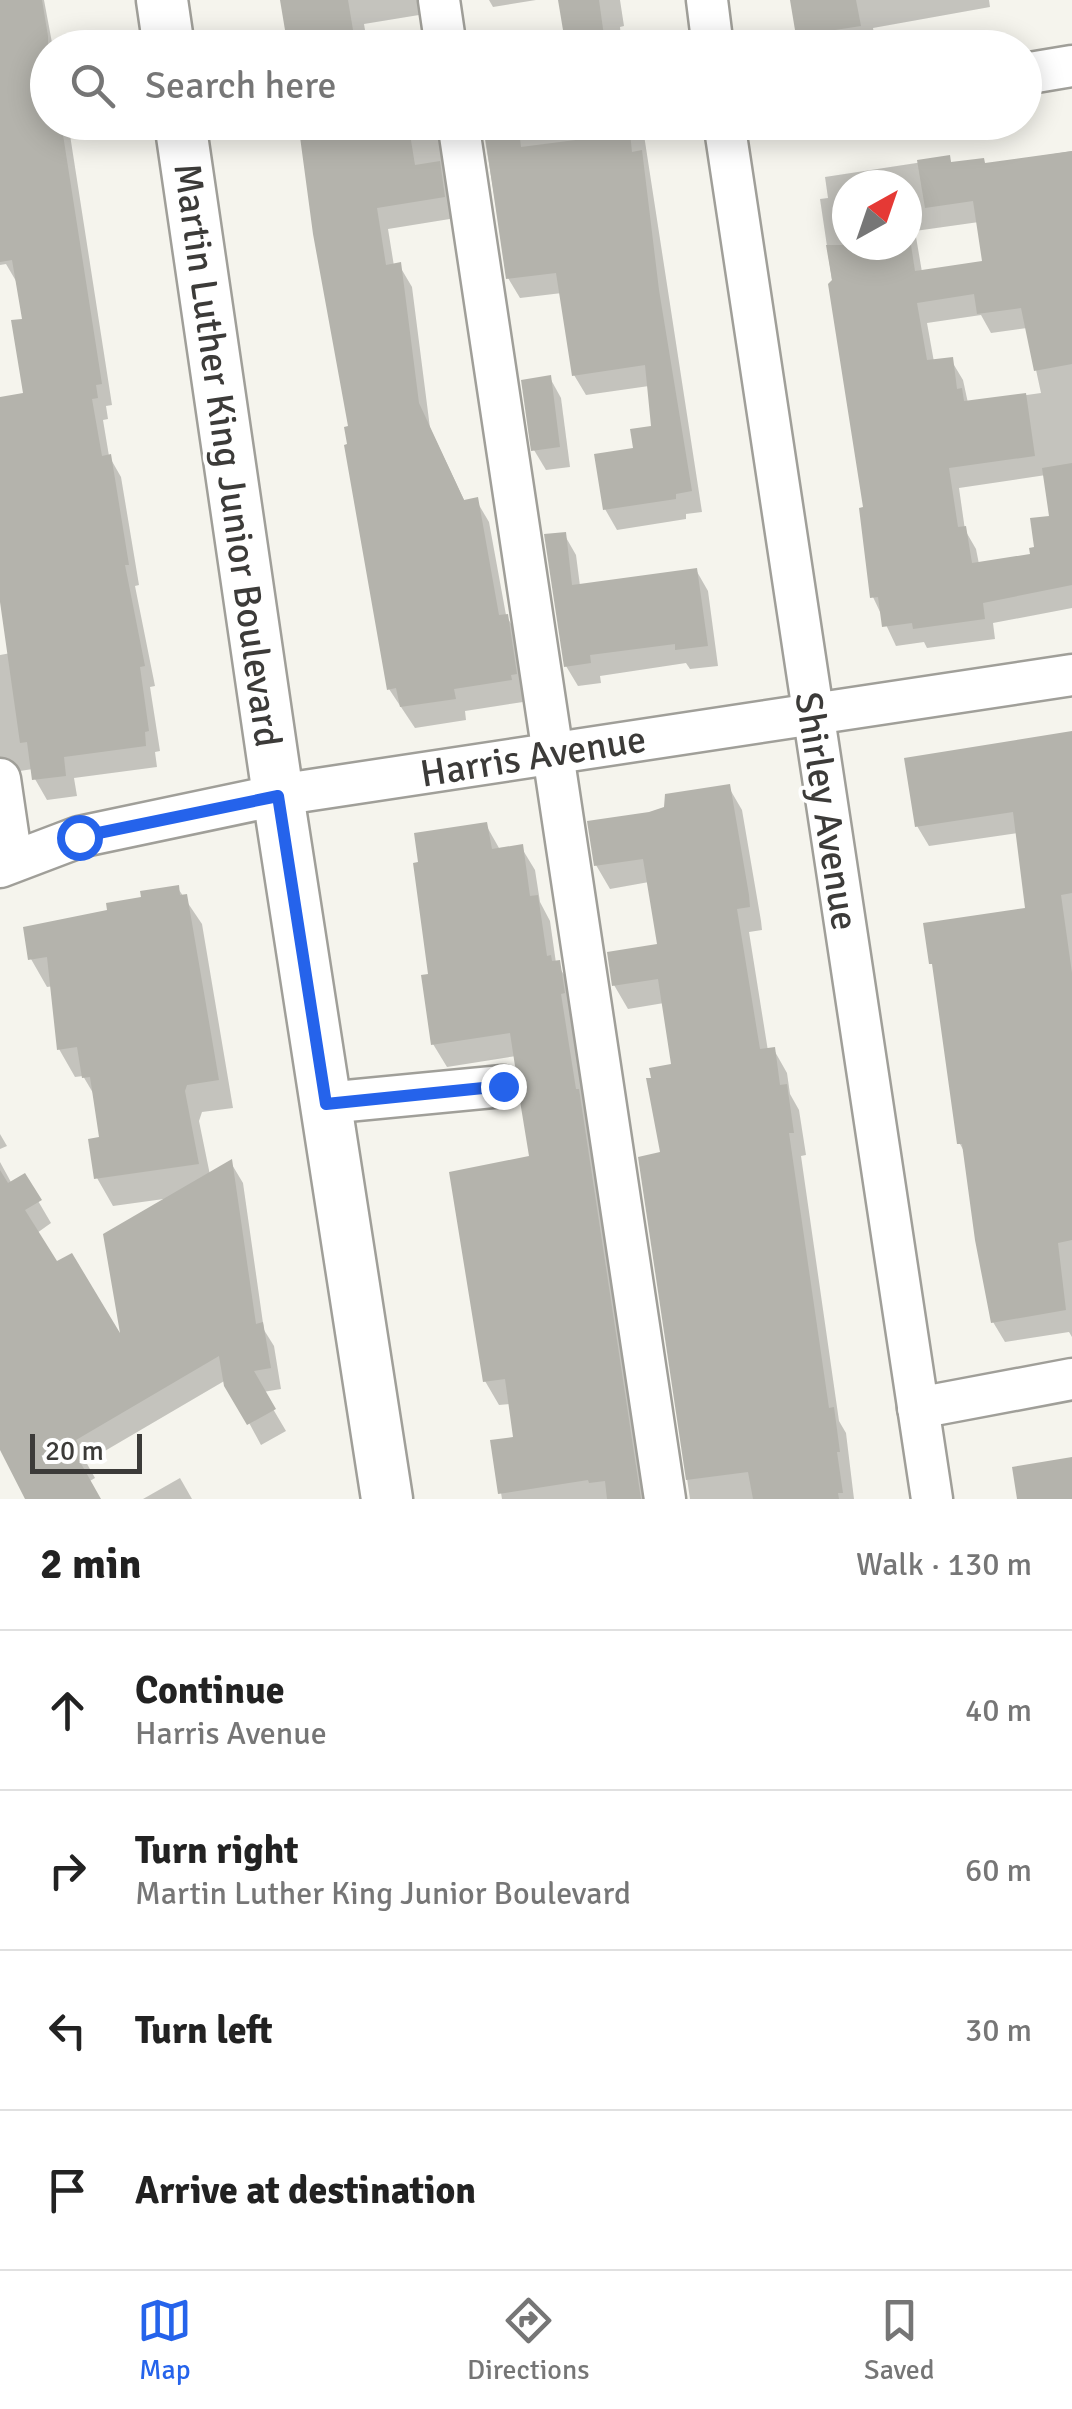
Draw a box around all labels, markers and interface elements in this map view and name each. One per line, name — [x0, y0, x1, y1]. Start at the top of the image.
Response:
search box — [30, 30, 1042, 140]
icon: search — [65, 58, 120, 113]
text: Search here — [145, 62, 337, 109]
street label: Martin Luther King Junior Boulevard — [163, 160, 292, 750]
north arrow — [832, 170, 922, 260]
street label: Shirley Avenue — [784, 689, 869, 933]
street label: Harris Avenue — [417, 715, 649, 798]
route start — [57, 815, 103, 861]
route end — [481, 1064, 527, 1110]
scale bar — [30, 1429, 142, 1474]
text: 20 m — [45, 1434, 104, 1468]
text: 2 min — [40, 1539, 141, 1590]
text: Walk · 130 m — [856, 1545, 1032, 1584]
text: Continue — [135, 1667, 285, 1714]
icon: ahead — [40, 1683, 95, 1738]
text: 40 m — [965, 1691, 1032, 1730]
text: Harris Avenue — [135, 1714, 327, 1753]
text: Turn right — [135, 1827, 299, 1874]
icon: right — [40, 1843, 95, 1898]
text: 60 m — [965, 1851, 1032, 1890]
text: Martin Luther King Junior Boulevard — [135, 1874, 631, 1913]
icon: left — [40, 2003, 95, 2058]
text: Turn left — [135, 2007, 273, 2054]
text: 30 m — [965, 2011, 1032, 2050]
icon: arrive — [40, 2163, 95, 2218]
text: Arrive at destination — [135, 2167, 476, 2214]
tab: Map — [137, 2293, 192, 2387]
tab: Directions — [467, 2293, 589, 2387]
tab: Saved — [864, 2293, 935, 2387]

